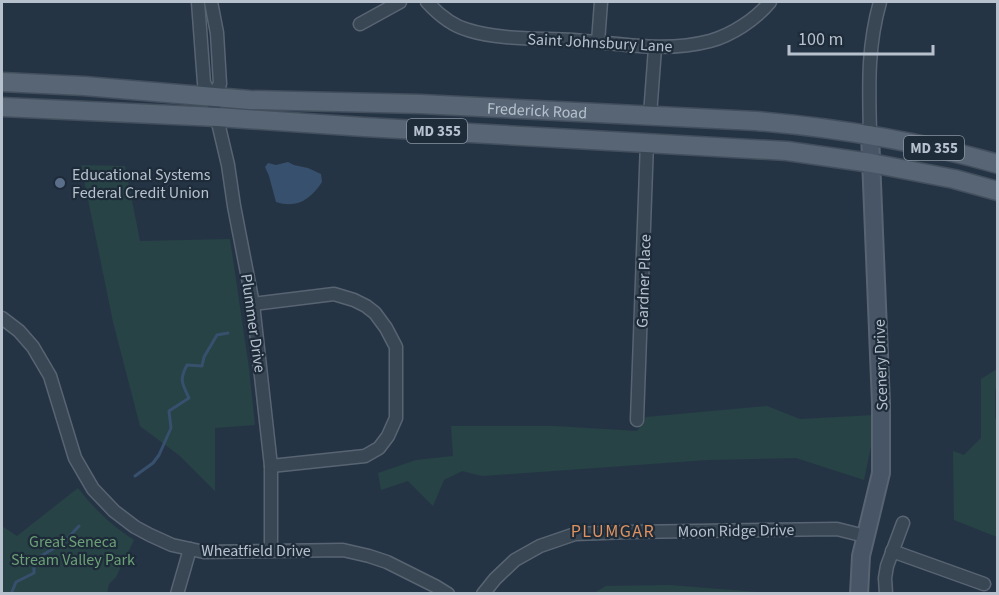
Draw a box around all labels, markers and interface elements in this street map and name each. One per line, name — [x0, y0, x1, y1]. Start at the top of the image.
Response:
scale bar — [789, 18, 933, 56]
text: 100 m — [798, 27, 843, 52]
street label: Saint Johnsbury Lane — [527, 28, 673, 58]
street label: Frederick Road — [487, 97, 588, 124]
road number: MD 355 — [407, 119, 467, 143]
road number: MD 355 — [904, 136, 964, 160]
place label: Educational Systems Federal Credit Union — [72, 164, 211, 204]
marker: Educational Systems Federal Credit Union — [53, 176, 67, 190]
street label: Gardner Place — [631, 234, 657, 328]
street label: Plummer Drive — [235, 272, 271, 374]
street label: Scenery Drive — [868, 319, 894, 411]
district label: PLUMGAR — [571, 519, 655, 544]
street label: Moon Ridge Drive — [678, 519, 795, 543]
park label: Great Seneca Stream Valley Park — [11, 531, 135, 571]
street label: Wheatfield Drive — [201, 540, 311, 562]

